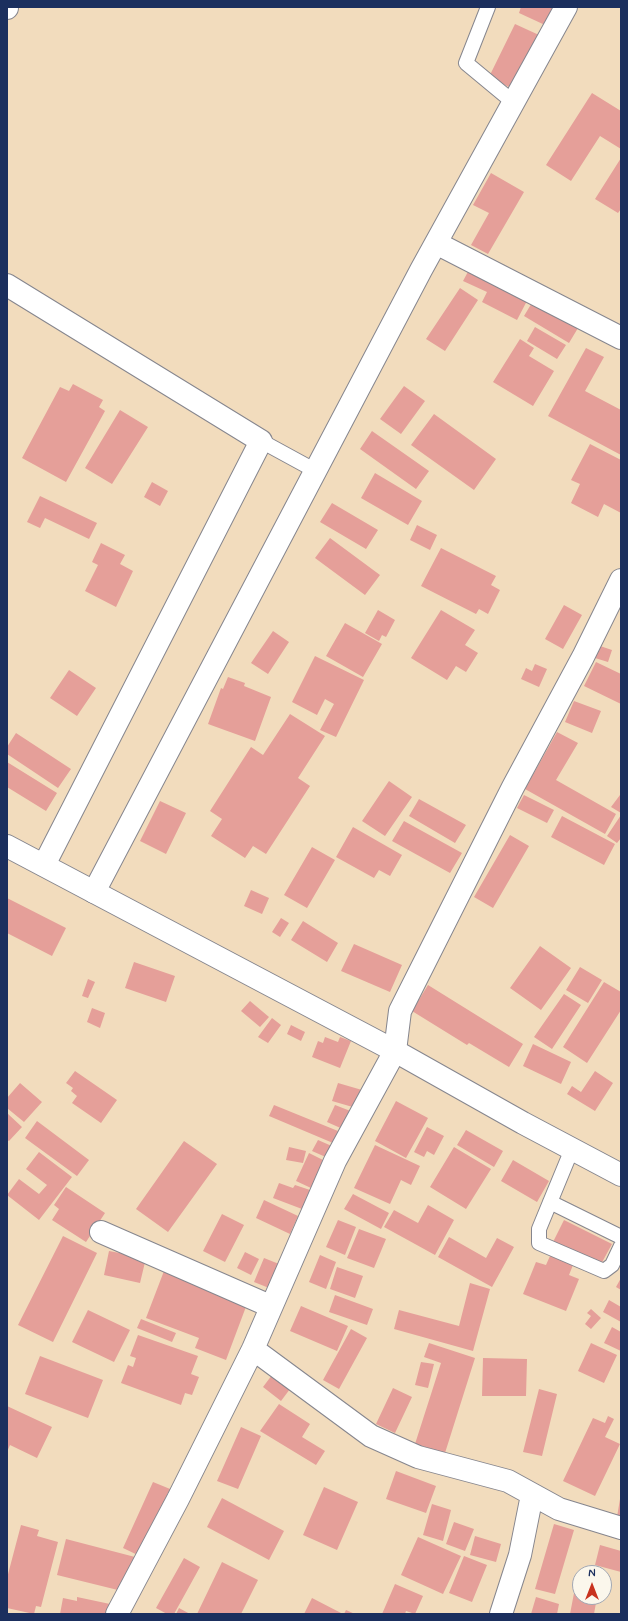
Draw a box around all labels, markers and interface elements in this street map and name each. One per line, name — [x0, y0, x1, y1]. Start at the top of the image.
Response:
north arrow — [572, 1565, 612, 1605]
text: N — [588, 1567, 596, 1581]

